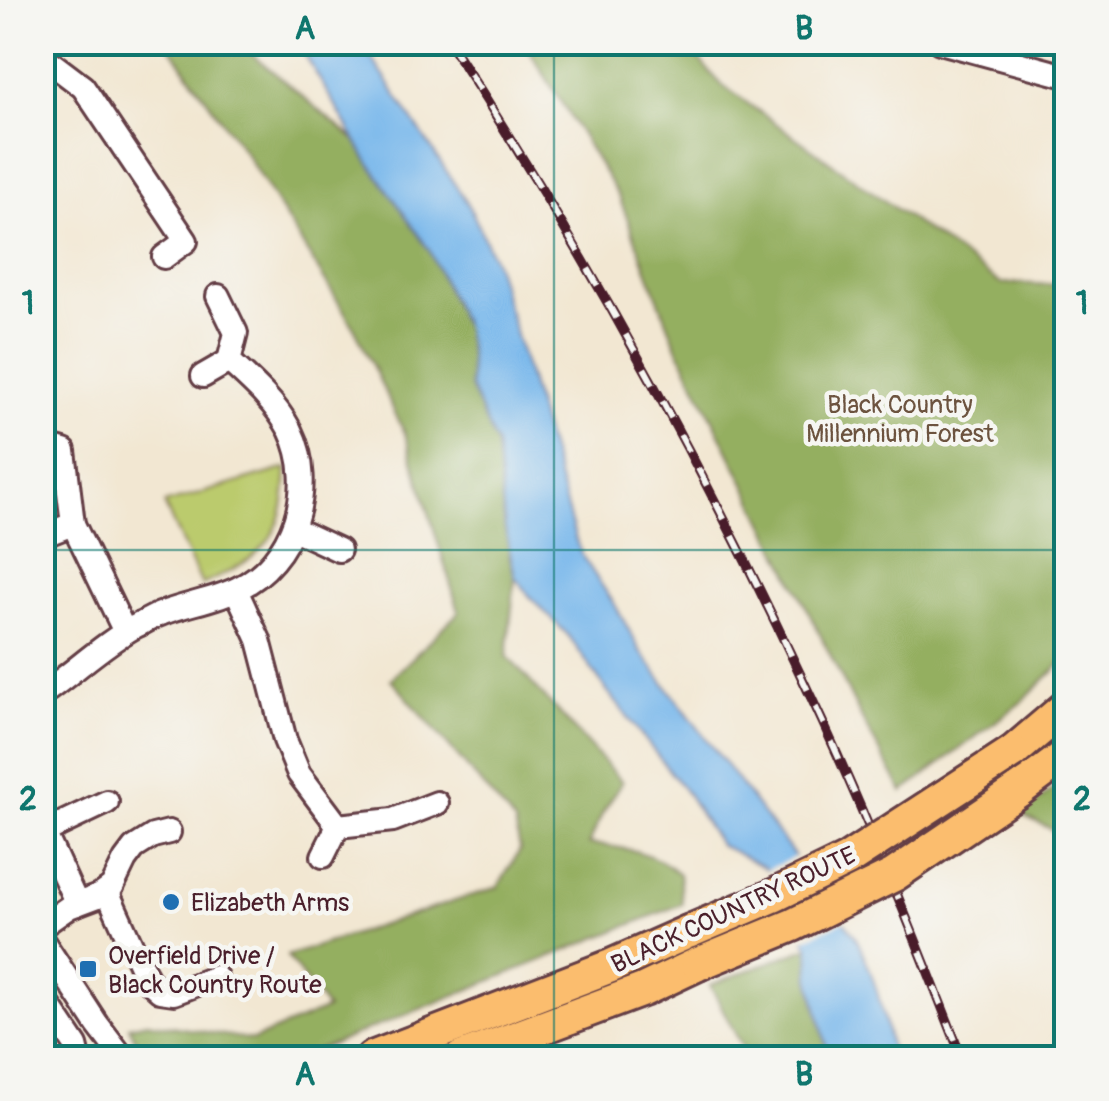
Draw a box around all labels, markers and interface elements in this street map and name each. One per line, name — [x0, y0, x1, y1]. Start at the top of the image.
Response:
text: A — [295, 9, 316, 49]
text: B — [795, 9, 813, 49]
text: 1 — [22, 284, 34, 324]
text: 1 — [1076, 284, 1088, 324]
park label: Black Country Millennium Forest — [806, 390, 995, 450]
text: 2 — [19, 780, 37, 820]
text: 2 — [1073, 780, 1091, 820]
street label: BLACK COUNTRY ROUTE — [606, 840, 861, 981]
place label: Elizabeth Arms — [191, 888, 349, 919]
marker: Elizabeth Arms — [160, 891, 182, 913]
place label: Overfield Drive / Black Country Route — [108, 941, 322, 1001]
marker: Overfield Drive / Black Country Route — [77, 958, 99, 980]
text: A — [295, 1055, 316, 1095]
text: B — [795, 1055, 813, 1095]

